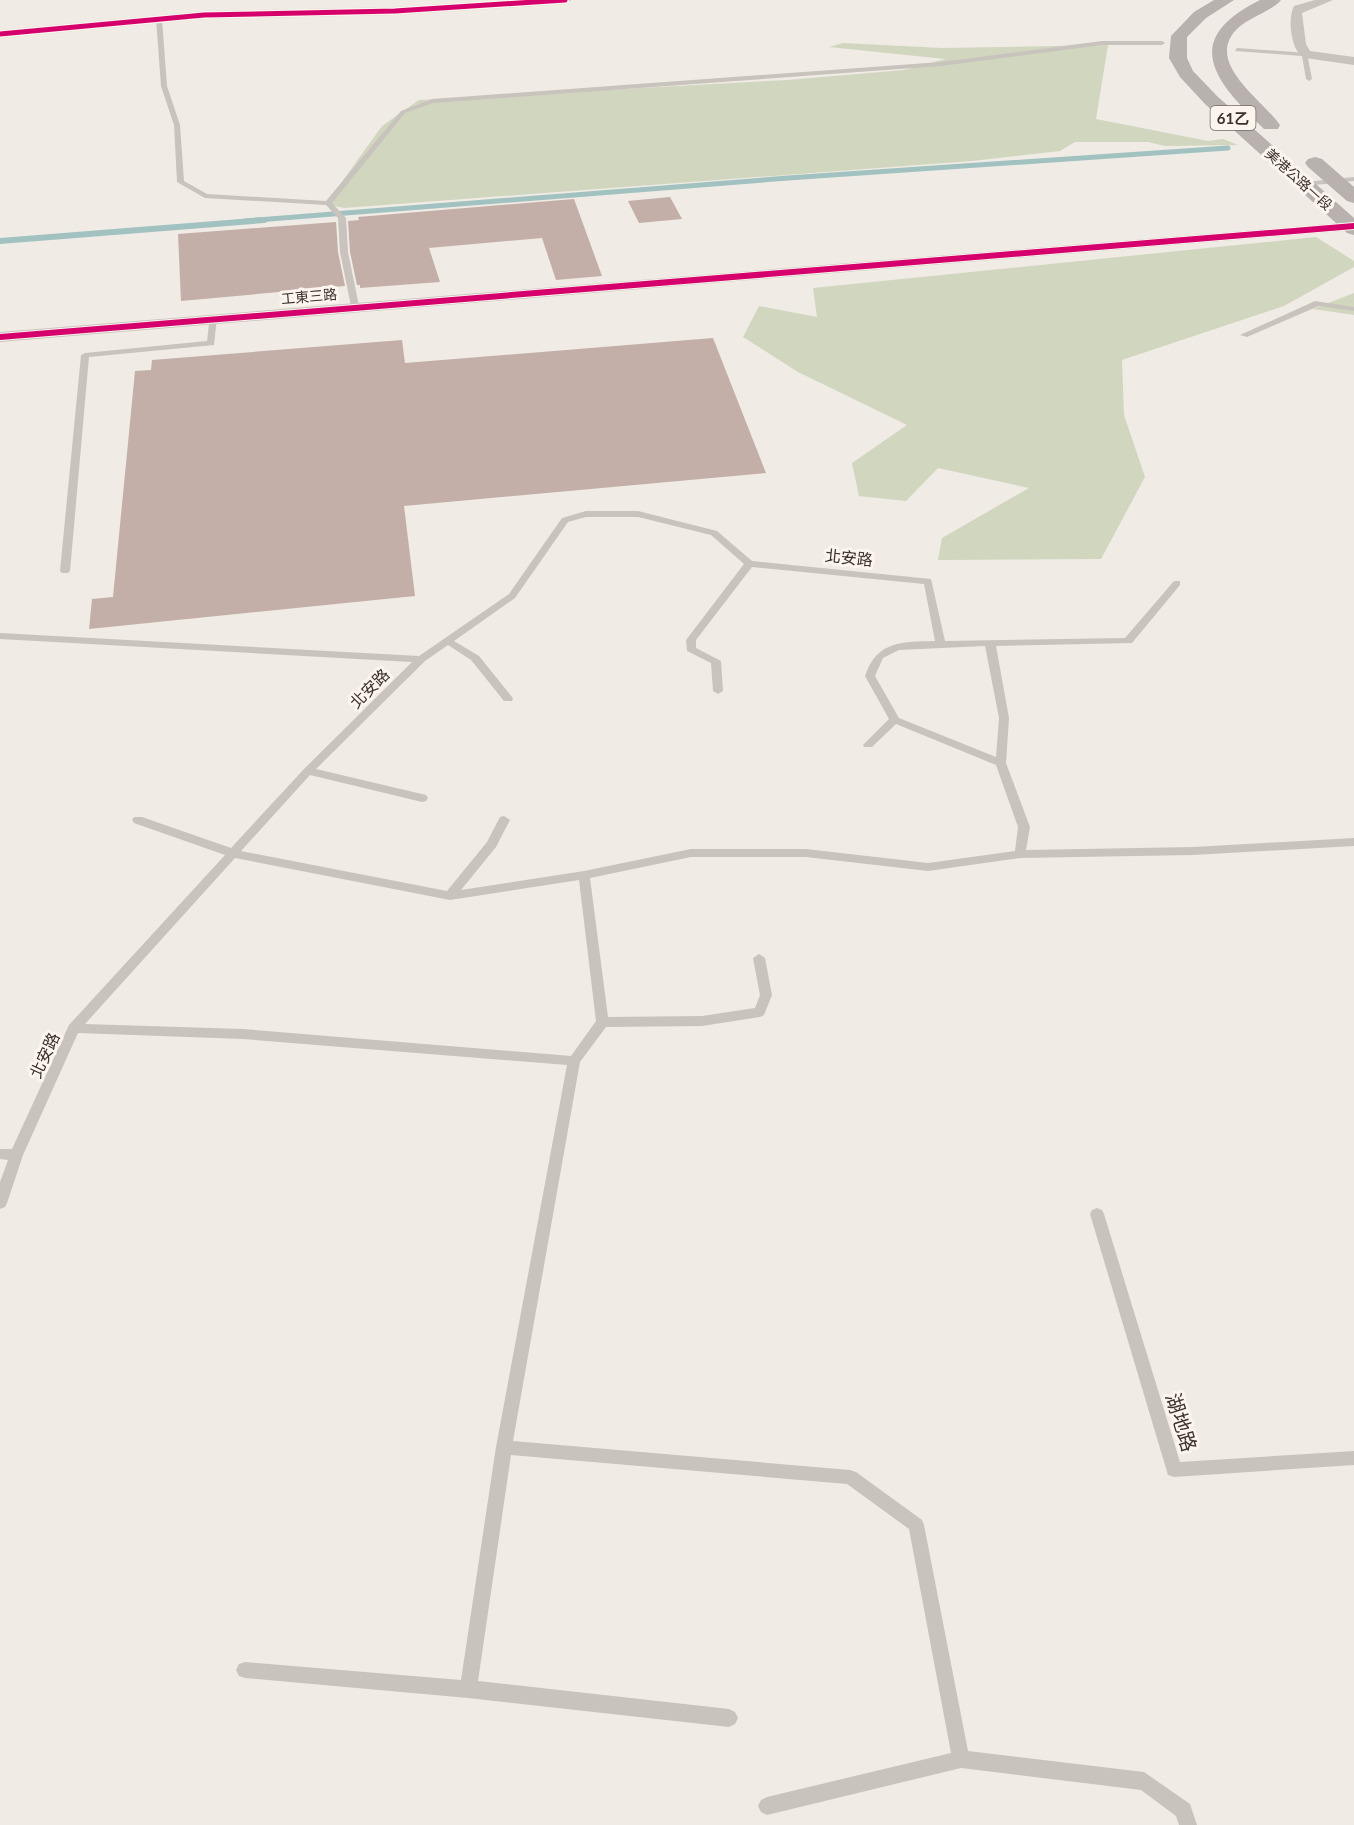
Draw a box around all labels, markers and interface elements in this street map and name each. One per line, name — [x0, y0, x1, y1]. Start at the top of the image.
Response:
road number: 61乙 — [1210, 106, 1256, 130]
street label: 美港公路一段 — [1262, 145, 1336, 213]
street label: 工東三路 — [280, 285, 338, 307]
street label: 北安路 — [824, 545, 874, 569]
street label: 北安路 — [345, 664, 393, 712]
street label: 北安路 — [25, 1029, 63, 1081]
street label: 湖地路 — [1162, 1390, 1202, 1454]

